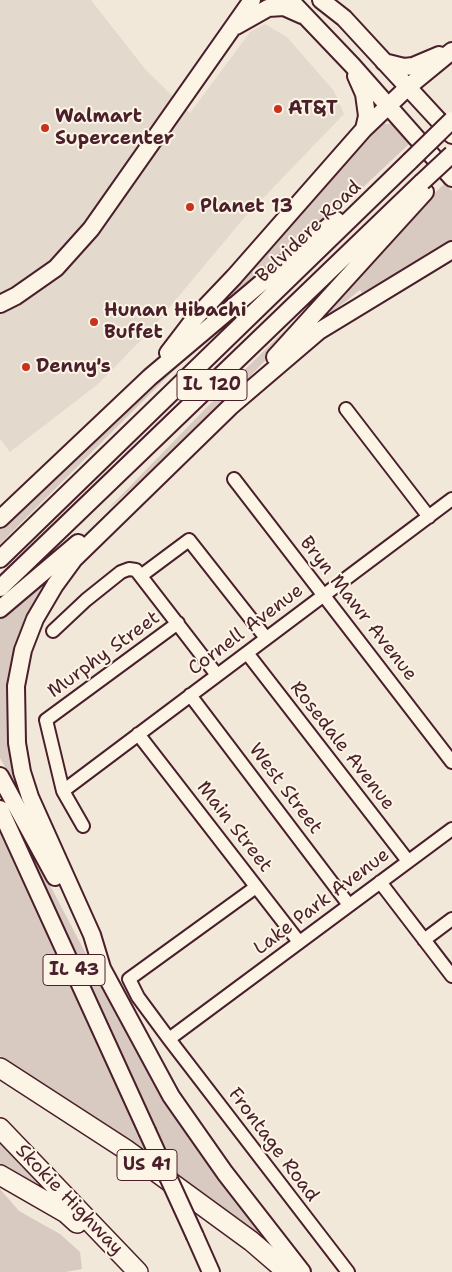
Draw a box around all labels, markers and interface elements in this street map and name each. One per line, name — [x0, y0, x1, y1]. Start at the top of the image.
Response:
place label: AT&T — [288, 98, 338, 120]
marker: AT&T — [272, 103, 284, 115]
place label: Walmart Supercenter — [55, 106, 174, 150]
marker: Walmart Supercenter — [39, 122, 51, 134]
street label: Belvidere Road — [252, 176, 366, 288]
place label: Planet 13 — [200, 196, 293, 218]
marker: Planet 13 — [184, 201, 196, 213]
place label: Hunan Hibachi Buffet — [104, 300, 247, 344]
marker: Hunan Hibachi Buffet — [88, 316, 100, 328]
place label: Denny's — [36, 356, 111, 378]
marker: Denny's — [20, 361, 32, 373]
road number: IL 120 — [177, 370, 247, 400]
street label: Bryn Mawr Avenue — [295, 532, 421, 686]
street label: Cornell Avenue — [184, 579, 308, 681]
street label: Murphy Street — [44, 607, 164, 703]
street label: Rosedale Avenue — [285, 677, 399, 815]
street label: West Street — [243, 739, 327, 839]
street label: Main Street — [191, 777, 277, 877]
street label: Lake Park Avenue — [250, 844, 394, 960]
road number: IL 43 — [43, 954, 105, 986]
street label: Frontage Road — [223, 1084, 323, 1206]
street label: Skokie Highway — [10, 1140, 128, 1260]
road number: US 41 — [117, 1150, 177, 1180]

